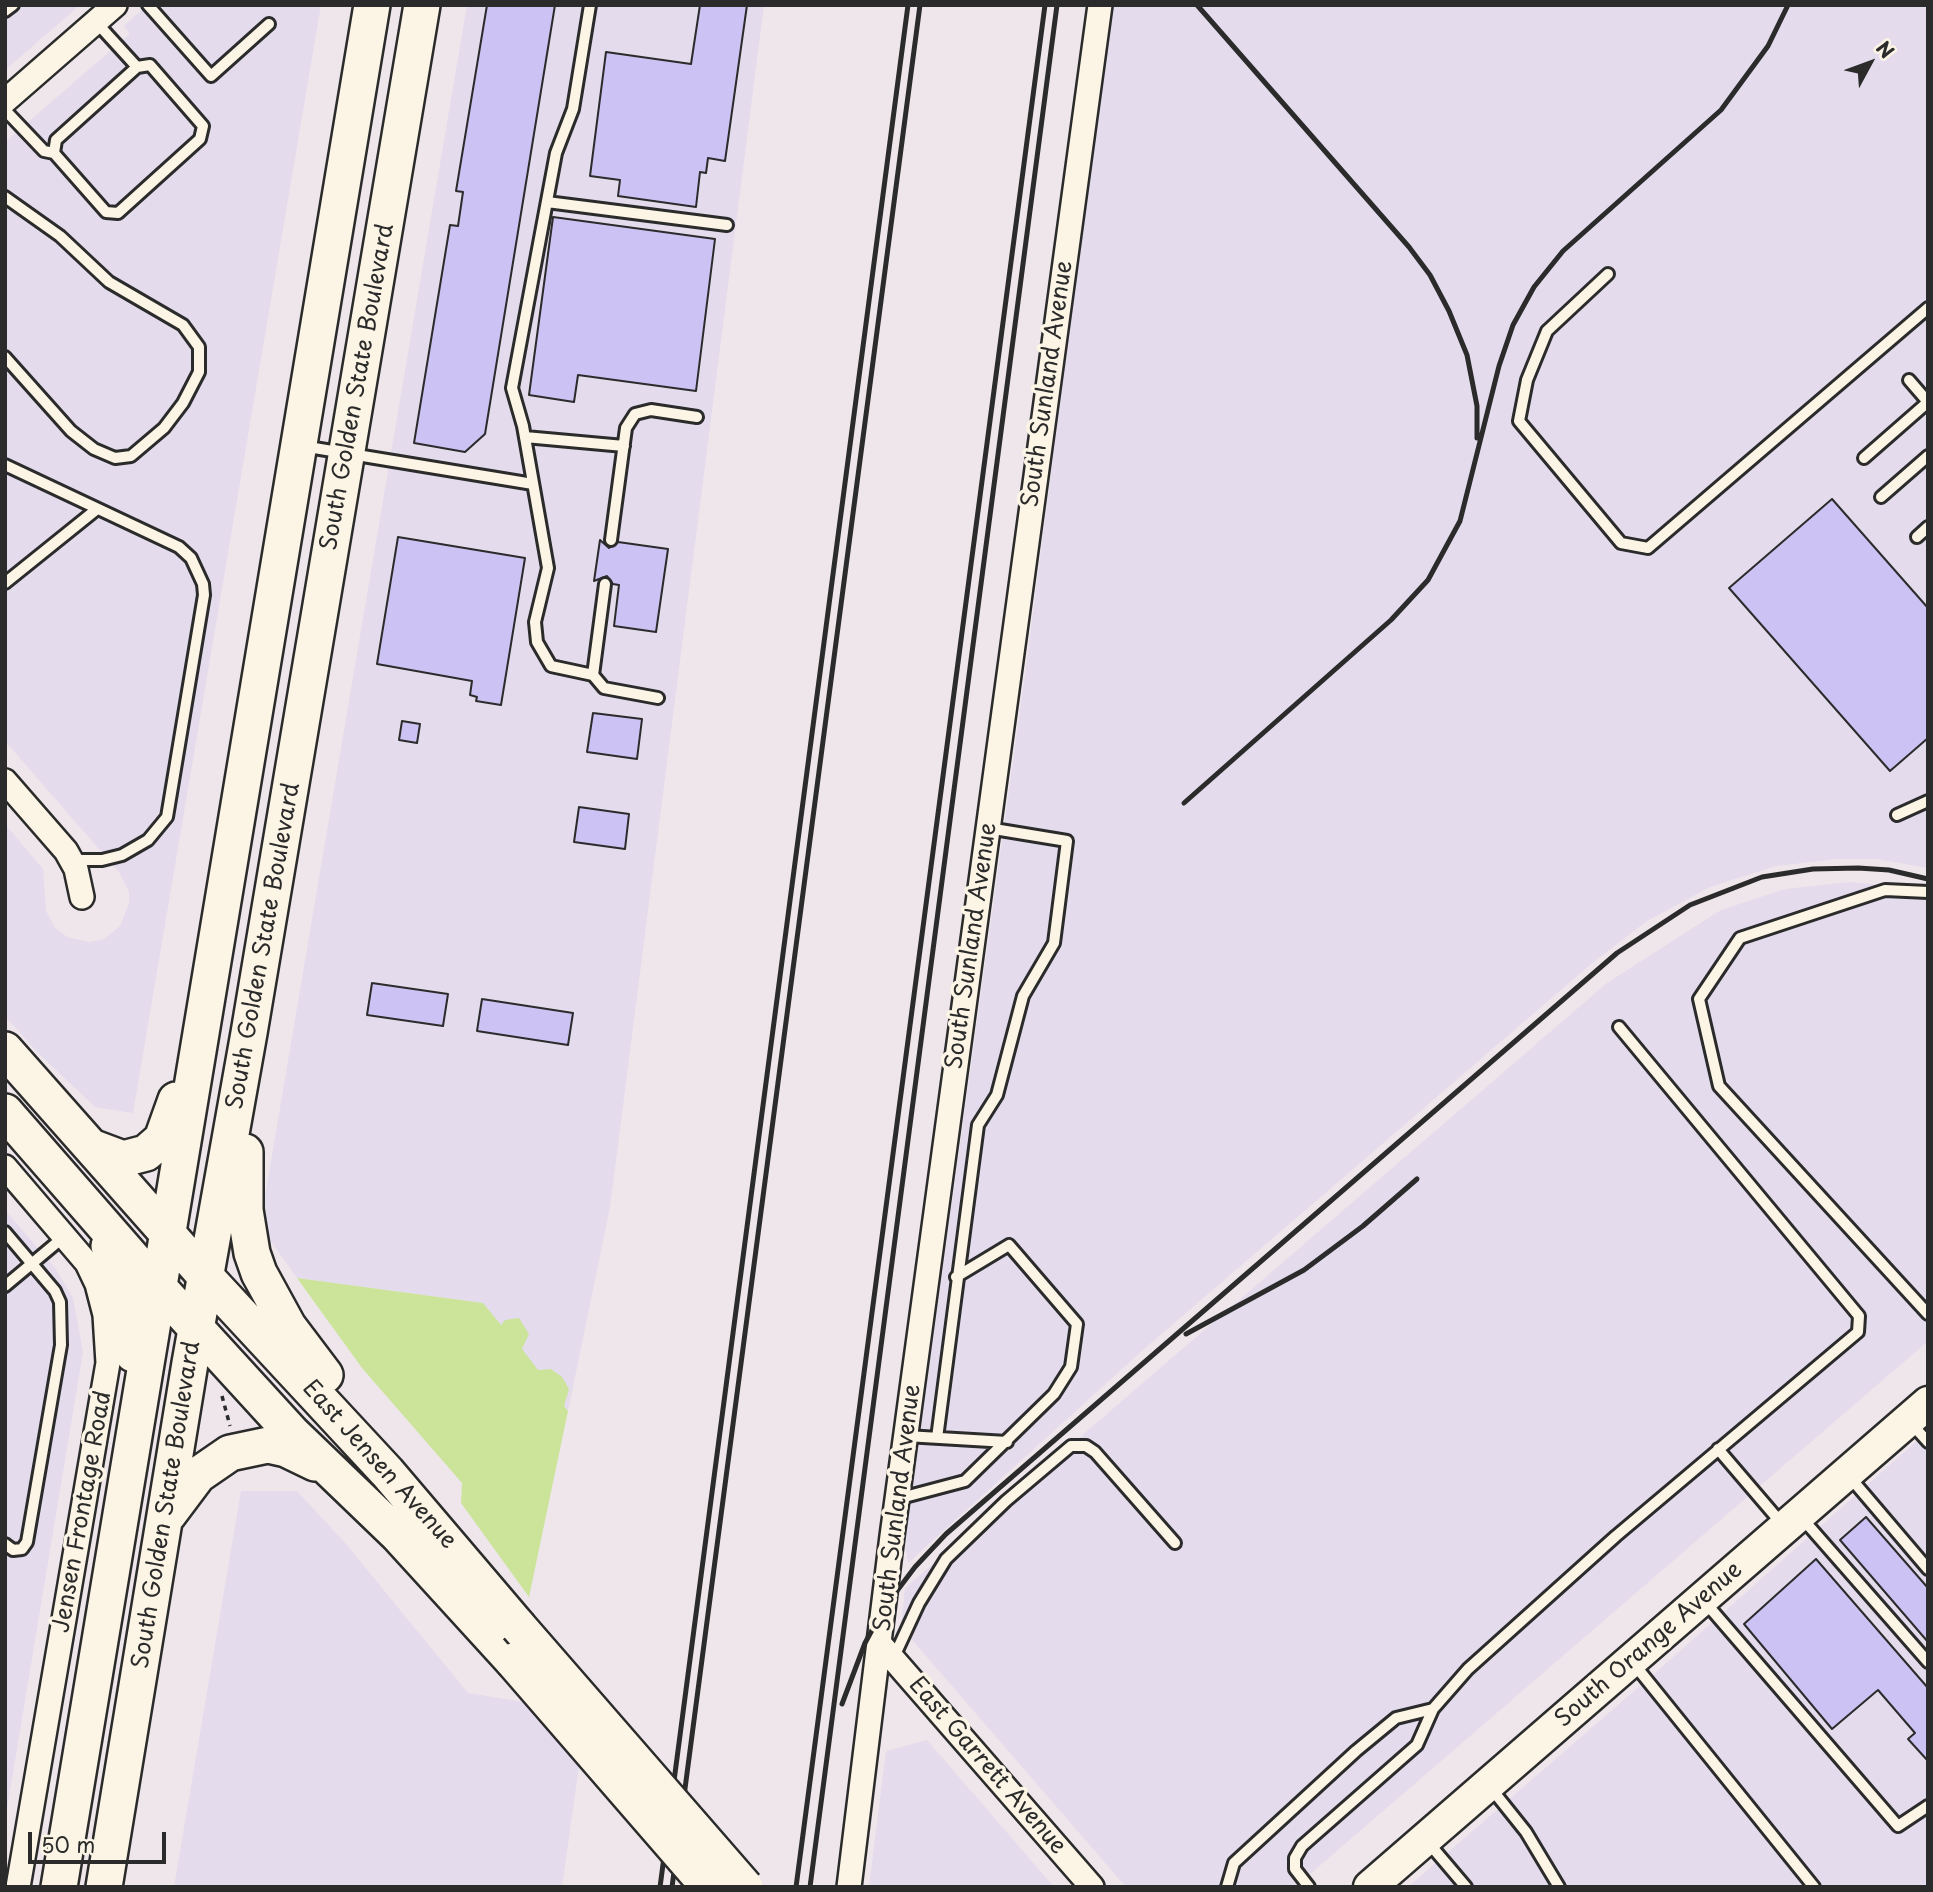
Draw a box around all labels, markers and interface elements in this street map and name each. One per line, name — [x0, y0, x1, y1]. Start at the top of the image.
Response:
north arrow — [1835, 28, 1905, 98]
text: N — [1870, 34, 1901, 64]
street label: South Golden State Boulevard — [316, 222, 400, 552]
street label: South Sunland Avenue — [1017, 259, 1079, 509]
street label: South Golden State Boulevard — [222, 781, 306, 1111]
street label: South Sunland Avenue — [941, 821, 1003, 1071]
street label: South Golden State Boulevard — [127, 1339, 207, 1671]
street label: East Jensen Avenue — [296, 1375, 462, 1555]
street label: South Sunland Avenue — [869, 1383, 927, 1633]
street label: Jensen Frontage Road — [48, 1389, 118, 1635]
street label: South Orange Avenue — [1550, 1556, 1748, 1734]
street label: East Garrett Avenue — [903, 1672, 1071, 1860]
scale bar — [32, 1818, 170, 1862]
text: 50 m — [41, 1828, 95, 1860]

